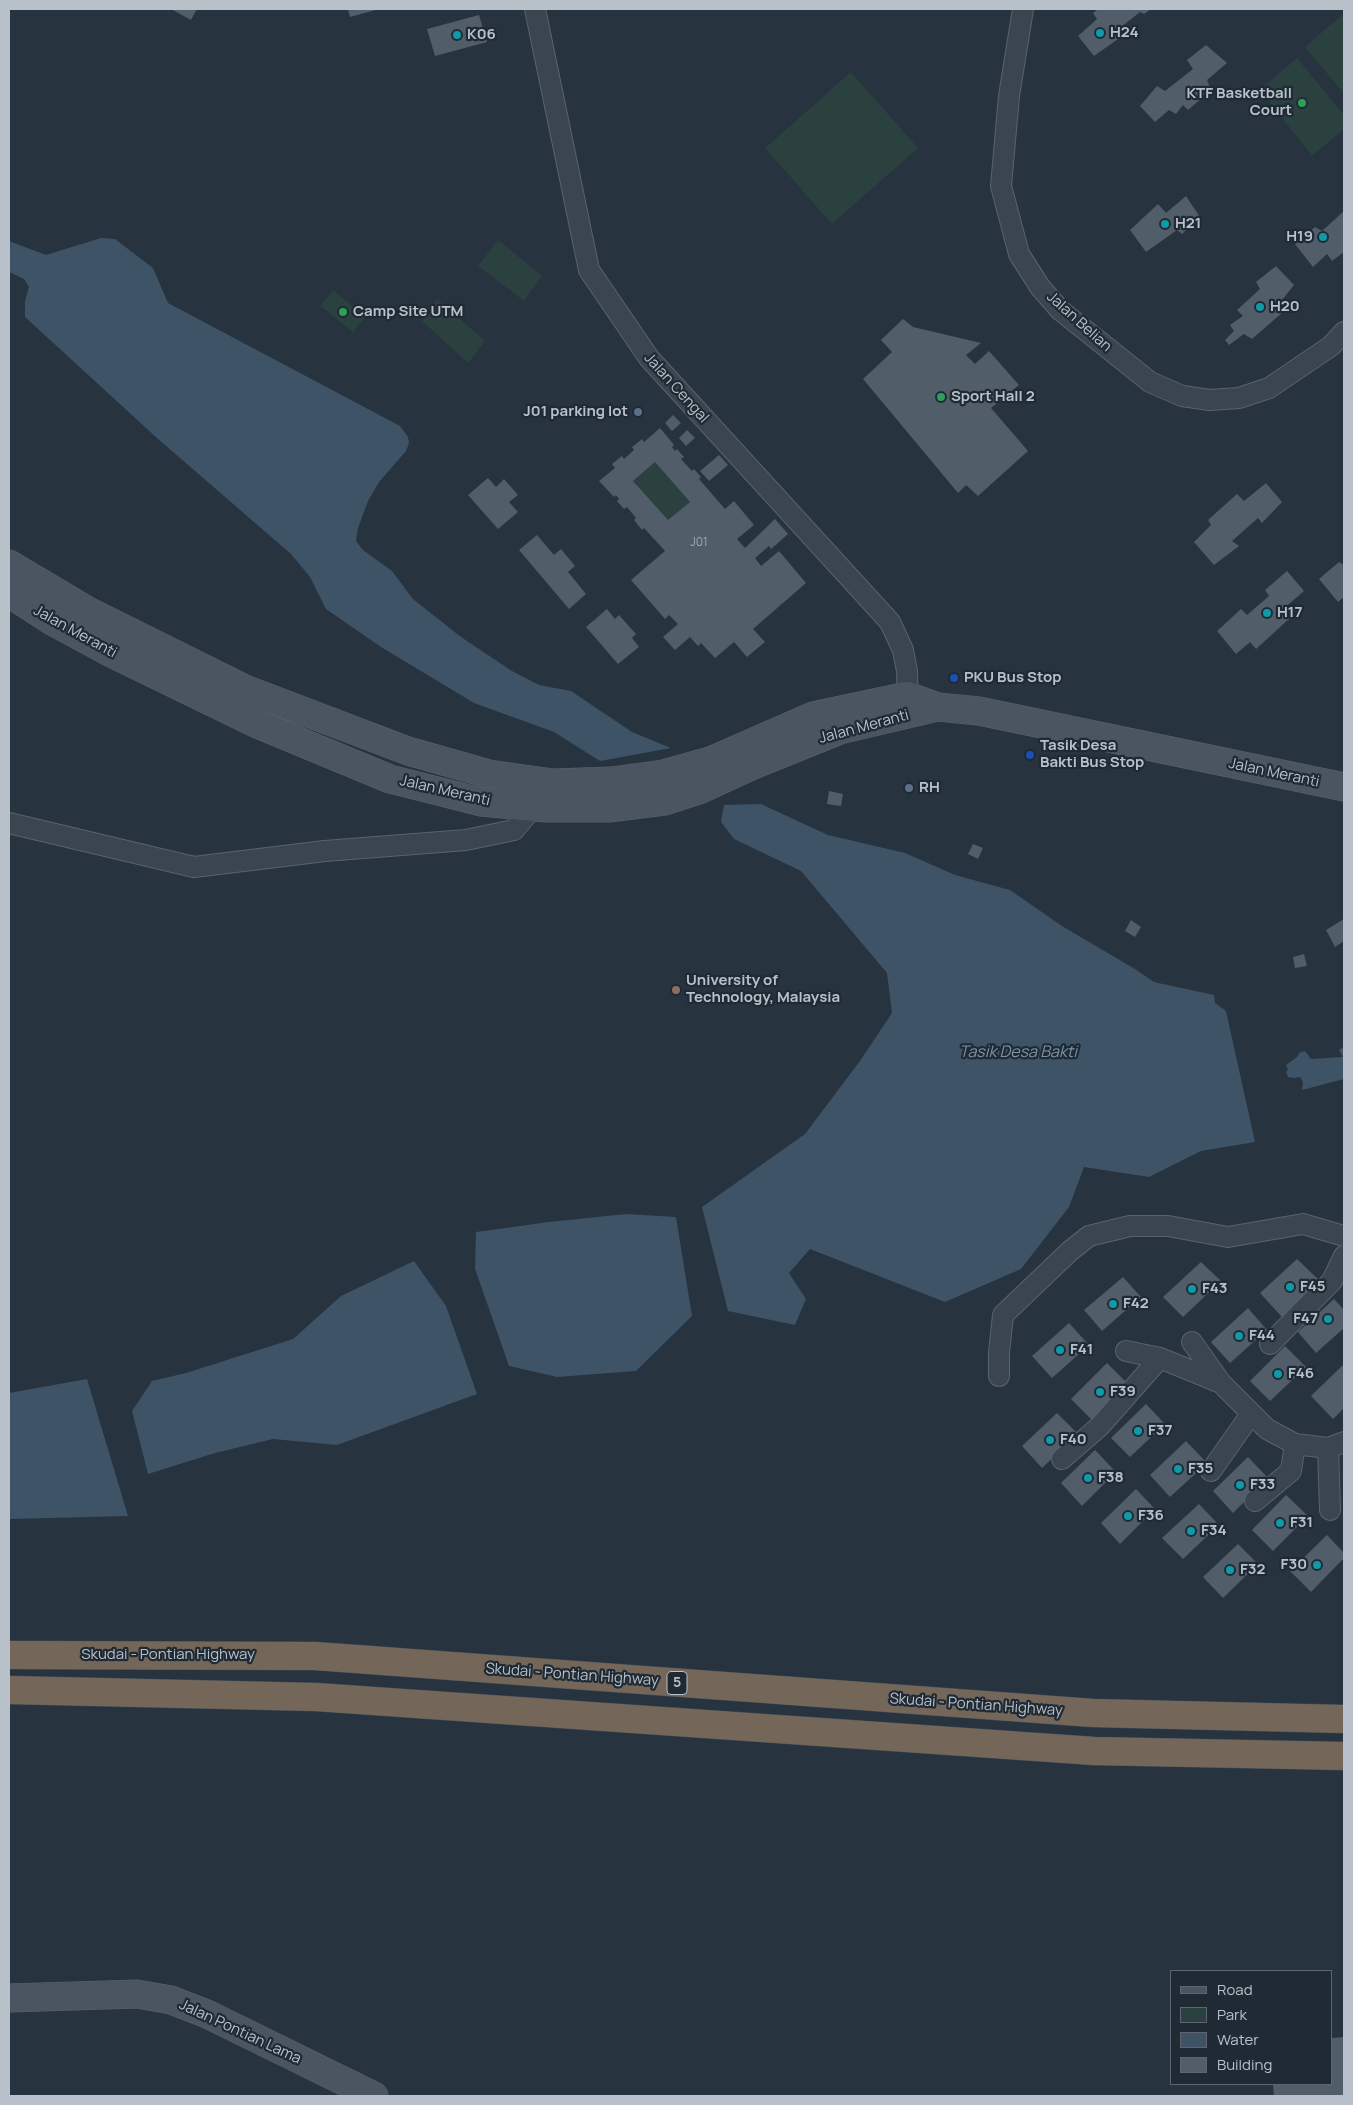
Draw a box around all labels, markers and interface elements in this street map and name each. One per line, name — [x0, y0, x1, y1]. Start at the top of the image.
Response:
place label: H24 — [1110, 24, 1139, 42]
place label: K06 — [467, 26, 496, 44]
marker: H24 — [1094, 27, 1106, 39]
marker: K06 — [451, 29, 463, 41]
place label: KTF Basketball Court — [1186, 85, 1292, 120]
marker: KTF Basketball Court — [1296, 97, 1308, 109]
place label: H21 — [1175, 215, 1201, 233]
marker: H21 — [1159, 218, 1171, 230]
place label: H19 — [1286, 228, 1313, 246]
marker: H19 — [1317, 231, 1329, 243]
street label: Jalan Belian — [1043, 288, 1115, 356]
place label: H20 — [1270, 298, 1300, 316]
marker: H20 — [1254, 301, 1266, 313]
place label: Camp Site UTM — [353, 303, 463, 321]
marker: Camp Site UTM — [337, 306, 349, 318]
street label: Jalan Cengal — [640, 349, 712, 427]
place label: Sport Hall 2 — [951, 388, 1035, 406]
marker: Sport Hall 2 — [935, 391, 947, 403]
place label: J01 parking lot — [523, 403, 628, 421]
marker: J01 parking lot — [632, 406, 644, 418]
house number: J01 — [690, 536, 708, 550]
street label: Jalan Meranti — [30, 602, 120, 662]
place label: H17 — [1277, 604, 1302, 622]
marker: H17 — [1261, 607, 1273, 619]
place label: PKU Bus Stop — [964, 669, 1062, 687]
marker: PKU Bus Stop — [948, 672, 960, 684]
street label: Jalan Meranti — [817, 706, 911, 748]
place label: Tasik Desa Bakti Bus Stop — [1040, 737, 1144, 772]
marker: Tasik Desa Bakti Bus Stop — [1024, 749, 1036, 761]
street label: Jalan Meranti — [1227, 755, 1321, 791]
street label: Jalan Meranti — [398, 772, 492, 810]
place label: RH — [919, 779, 940, 797]
marker: RH — [903, 782, 915, 794]
place label: University of Technology, Malaysia — [686, 972, 840, 1007]
marker: University of Technology, Malaysia — [670, 984, 682, 996]
water label: Tasik Desa Bakti — [959, 1043, 1077, 1063]
place label: F45 — [1300, 1278, 1326, 1296]
place label: F43 — [1202, 1280, 1228, 1298]
marker: F45 — [1284, 1281, 1296, 1293]
marker: F43 — [1186, 1283, 1198, 1295]
place label: F42 — [1123, 1295, 1149, 1313]
marker: F42 — [1107, 1298, 1119, 1310]
place label: F47 — [1293, 1310, 1318, 1328]
marker: F47 — [1322, 1313, 1334, 1325]
place label: F44 — [1249, 1327, 1275, 1345]
marker: F44 — [1233, 1330, 1245, 1342]
place label: F41 — [1070, 1341, 1093, 1359]
marker: F41 — [1054, 1344, 1066, 1356]
place label: F46 — [1288, 1365, 1314, 1383]
marker: F46 — [1272, 1368, 1284, 1380]
place label: F39 — [1110, 1383, 1136, 1401]
marker: F39 — [1094, 1386, 1106, 1398]
place label: F37 — [1148, 1422, 1173, 1440]
marker: F37 — [1132, 1425, 1144, 1437]
place label: F40 — [1060, 1431, 1087, 1449]
marker: F40 — [1044, 1434, 1056, 1446]
place label: F35 — [1188, 1460, 1213, 1478]
marker: F35 — [1172, 1463, 1184, 1475]
place label: F38 — [1098, 1469, 1124, 1487]
marker: F38 — [1082, 1472, 1094, 1484]
place label: F33 — [1250, 1476, 1275, 1494]
marker: F33 — [1234, 1479, 1246, 1491]
place label: F36 — [1138, 1507, 1164, 1525]
marker: F36 — [1122, 1510, 1134, 1522]
place label: F31 — [1290, 1514, 1313, 1532]
marker: F31 — [1274, 1517, 1286, 1529]
place label: F34 — [1201, 1522, 1227, 1540]
marker: F34 — [1185, 1525, 1197, 1537]
place label: F30 — [1281, 1556, 1307, 1574]
marker: F30 — [1311, 1559, 1323, 1571]
place label: F32 — [1240, 1561, 1266, 1579]
marker: F32 — [1224, 1564, 1236, 1576]
street label: Skudai - Pontian Highway — [81, 1646, 255, 1664]
street label: Skudai - Pontian Highway — [485, 1660, 659, 1690]
road number: 5 — [667, 1672, 687, 1695]
street label: Skudai - Pontian Highway — [889, 1690, 1063, 1720]
legend — [1170, 1970, 1333, 2085]
text: Road — [1217, 1979, 1253, 2000]
street label: Jalan Pontian Lama — [176, 1996, 304, 2068]
text: Park — [1217, 2004, 1247, 2025]
text: Water — [1217, 2029, 1259, 2050]
text: Building — [1217, 2054, 1272, 2075]

